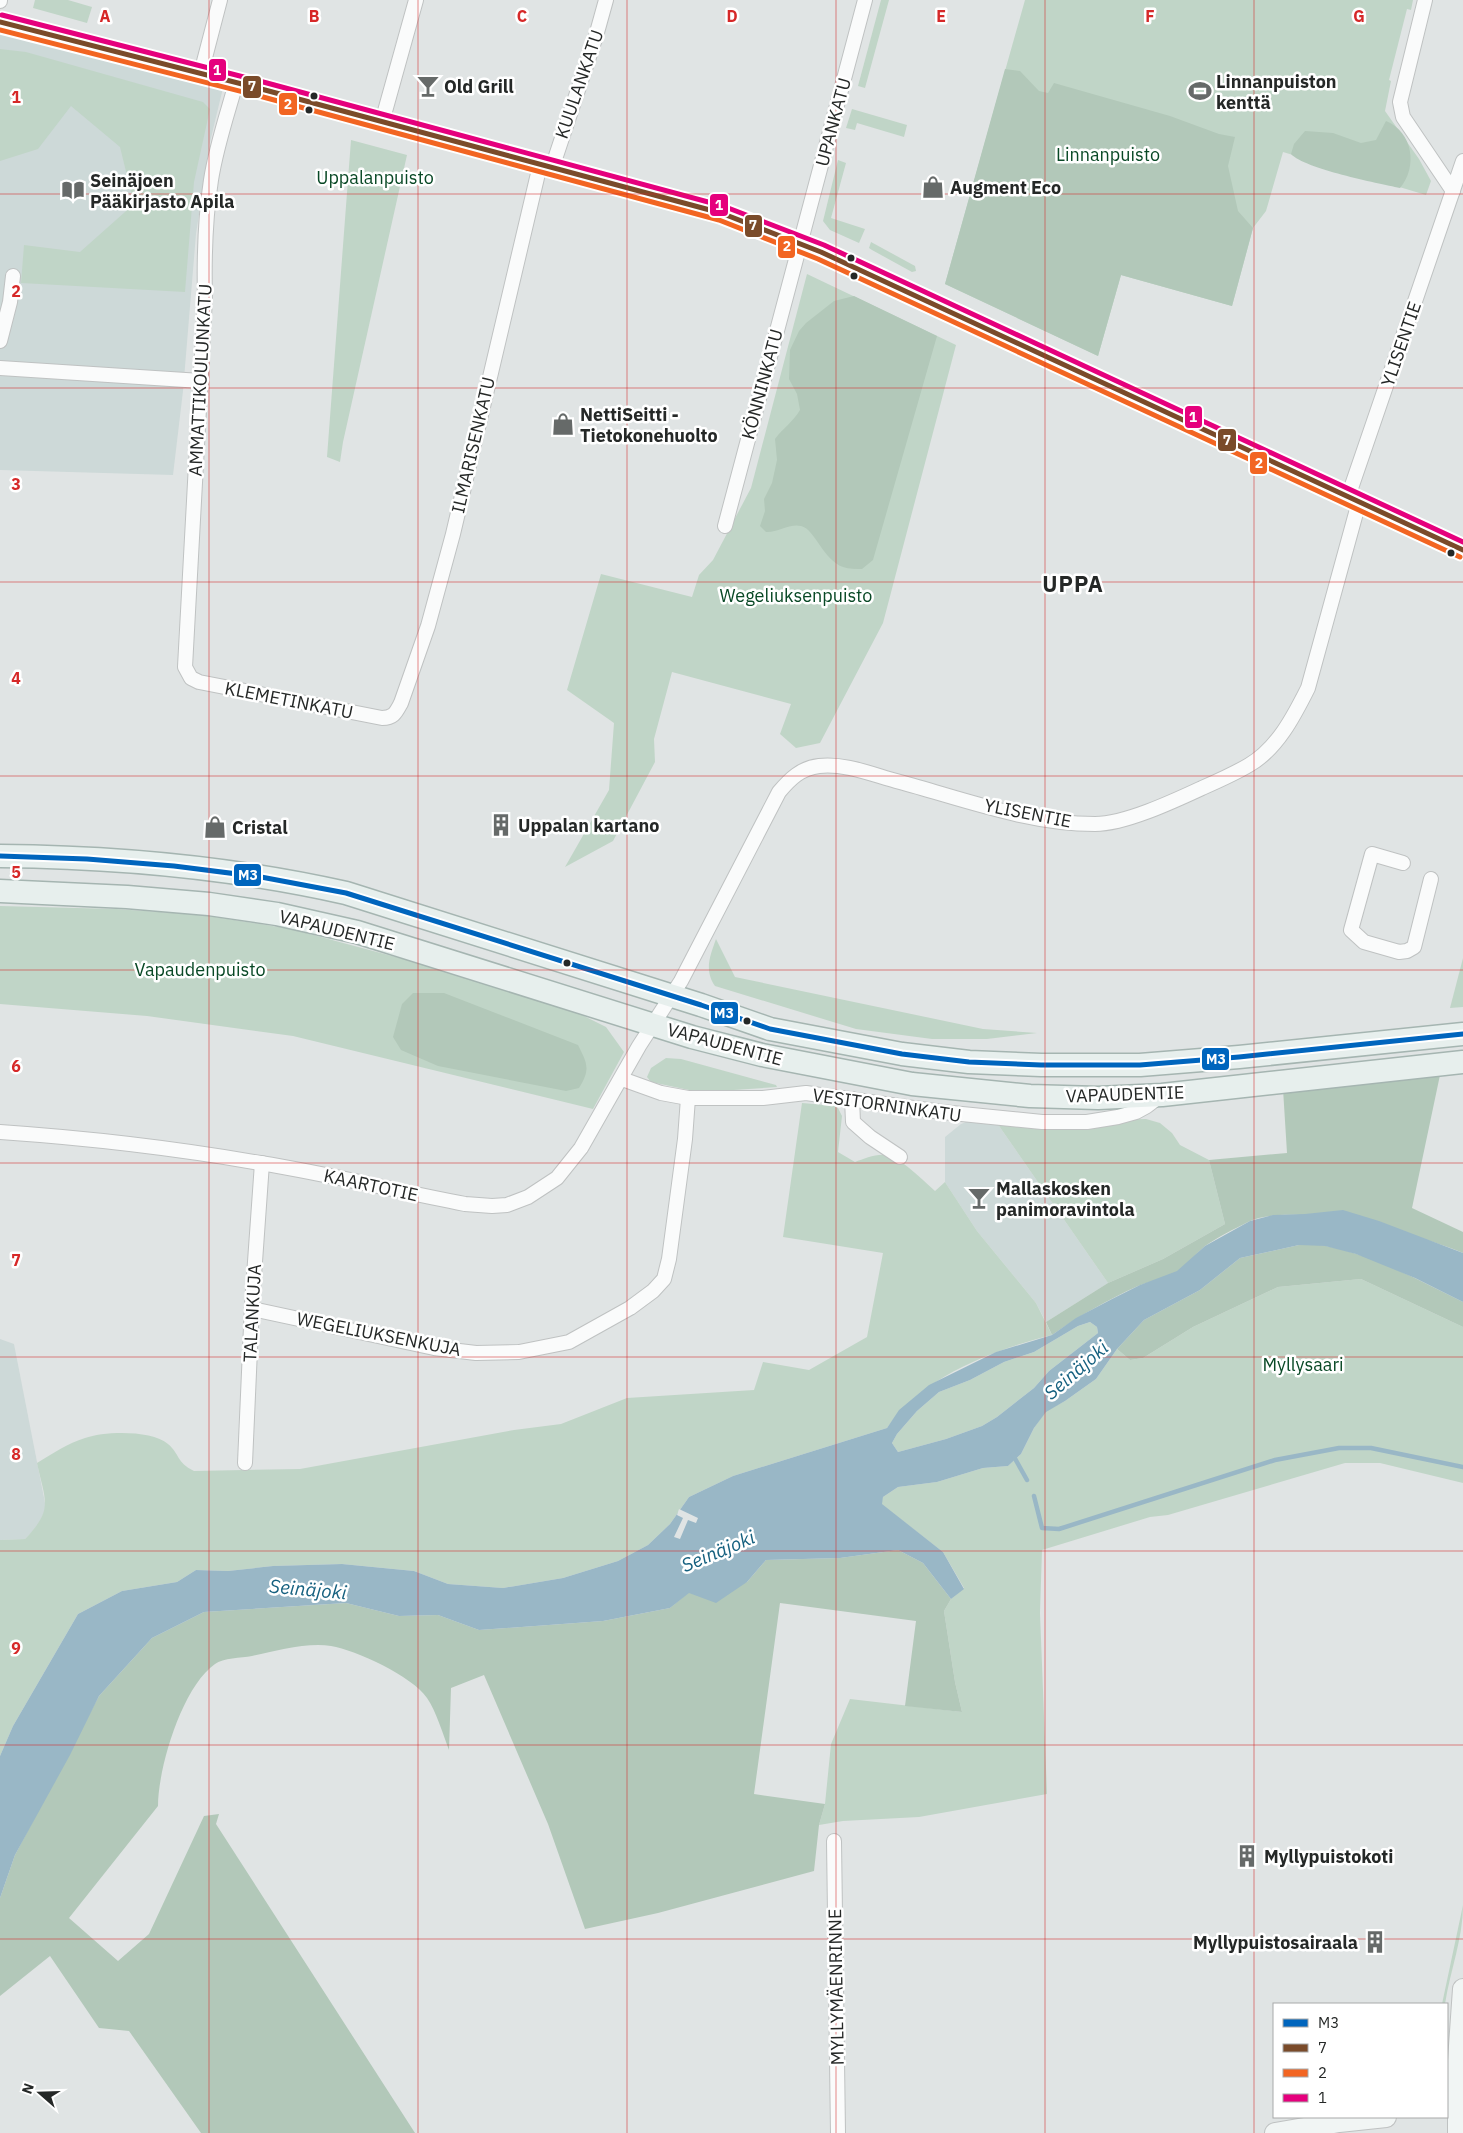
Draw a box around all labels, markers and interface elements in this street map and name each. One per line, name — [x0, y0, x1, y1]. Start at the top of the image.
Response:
text: A — [100, 6, 111, 26]
text: B — [309, 6, 320, 26]
text: C — [517, 6, 527, 26]
text: D — [726, 6, 738, 26]
text: E — [936, 6, 946, 26]
text: F — [1145, 6, 1155, 26]
text: G — [1353, 6, 1365, 26]
street label: KUULANKATU — [550, 26, 608, 142]
line badge: 1 — [208, 58, 227, 82]
text: 1 — [213, 61, 222, 79]
place label: Linnanpuiston kenttä — [1216, 70, 1337, 114]
bar icon: Old Grill — [415, 73, 441, 99]
line badge: 7 — [242, 75, 262, 99]
place label: Old Grill — [444, 75, 514, 98]
street label: UPANKATU — [810, 75, 856, 169]
text: 7 — [248, 77, 256, 95]
sports icon: Linnanpuiston kenttä — [1187, 78, 1213, 104]
text: 1 — [11, 87, 21, 107]
unlabelled marker — [309, 91, 319, 101]
line badge: 2 — [278, 92, 298, 116]
text: 2 — [284, 95, 292, 113]
unlabelled marker — [304, 105, 314, 115]
park label: Linnanpuisto — [1056, 143, 1160, 166]
park label: Uppalanpuisto — [316, 166, 434, 189]
place label: Seinäjoen Pääkirjasto Apila — [90, 169, 235, 213]
shop icon: Augment Eco — [920, 174, 946, 200]
place label: Augment Eco — [950, 176, 1061, 199]
library icon: Seinäjoen Pääkirjasto Apila — [60, 177, 86, 203]
line badge: 1 — [709, 193, 729, 217]
text: 1 — [715, 196, 724, 214]
line badge: 7 — [744, 214, 763, 238]
text: 7 — [749, 216, 757, 234]
line badge: 2 — [777, 235, 796, 259]
text: 2 — [783, 237, 791, 255]
unlabelled marker — [846, 253, 856, 263]
unlabelled marker — [849, 271, 859, 281]
text: 2 — [11, 281, 21, 301]
street label: AMMATTIKOULUNKATU — [183, 283, 217, 477]
street label: YLISENTIE — [1376, 298, 1426, 390]
street label: KÖNNINKATU — [736, 326, 788, 442]
street label: ILMARISENKATU — [446, 375, 500, 515]
place label: NettiSeitti - Tietokonehuolto — [580, 403, 718, 447]
line badge: 1 — [1184, 405, 1203, 429]
text: 1 — [1189, 408, 1198, 426]
shop icon: NettiSeitti - Tietokonehuolto — [550, 411, 576, 437]
line badge: 7 — [1217, 428, 1237, 452]
text: 7 — [1223, 431, 1231, 449]
line badge: 2 — [1249, 451, 1268, 475]
text: 2 — [1255, 454, 1263, 472]
text: 3 — [11, 474, 21, 494]
unlabelled marker — [1446, 548, 1456, 558]
district label: UPPA — [1042, 569, 1104, 598]
park label: Wegeliuksenpuisto — [720, 584, 872, 607]
text: 4 — [11, 668, 21, 688]
street label: KLEMETINKATU — [223, 676, 355, 724]
street label: YLISENTIE — [982, 793, 1074, 833]
building icon: Uppalan kartano — [488, 812, 514, 838]
shop icon: Cristal — [202, 814, 228, 840]
place label: Uppalan kartano — [518, 814, 659, 837]
place label: Cristal — [232, 816, 288, 839]
text: 5 — [11, 862, 21, 882]
line badge: M3 — [233, 863, 262, 887]
text: M3 — [238, 866, 258, 884]
street label: VAPAUDENTIE — [277, 905, 397, 955]
park label: Vapaudenpuisto — [135, 958, 266, 981]
unlabelled marker — [562, 958, 572, 968]
line badge: M3 — [710, 1001, 739, 1025]
text: M3 — [714, 1004, 734, 1022]
unlabelled marker — [742, 1016, 752, 1026]
street label: VAPAUDENTIE — [665, 1018, 785, 1070]
line badge: M3 — [1201, 1047, 1230, 1071]
text: M3 — [1206, 1050, 1226, 1068]
text: 6 — [11, 1056, 21, 1076]
street label: VAPAUDENTIE — [1065, 1080, 1185, 1108]
street label: VESITORNINKATU — [811, 1083, 963, 1127]
street label: KAARTOTIE — [322, 1164, 420, 1206]
place label: Mallaskosken panimoravintola — [996, 1177, 1135, 1221]
bar icon: Mallaskosken panimoravintola — [966, 1185, 992, 1211]
text: 7 — [11, 1250, 21, 1270]
street label: TALANKUJA — [238, 1263, 266, 1363]
street label: WEGELIUKSENKUJA — [295, 1307, 464, 1361]
water label: Seinäjoki — [1039, 1335, 1114, 1405]
park label: Myllysaari — [1262, 1353, 1344, 1376]
text: 8 — [11, 1444, 21, 1464]
water label: Seinäjoki — [678, 1524, 759, 1577]
water label: Seinäjoki — [268, 1574, 349, 1604]
text: 9 — [11, 1638, 21, 1658]
building icon: Myllypuistokoti — [1234, 1843, 1260, 1869]
place label: Myllypuistokoti — [1264, 1845, 1393, 1868]
street label: MYLLYMÄENRINNE — [823, 1908, 849, 2066]
building icon: Myllypuistosairaala — [1362, 1929, 1388, 1955]
place label: Myllypuistosairaala — [1193, 1931, 1358, 1954]
legend — [1273, 2003, 1448, 2118]
text: M3 — [1318, 2013, 1339, 2032]
text: 7 — [1318, 2038, 1327, 2057]
text: 2 — [1318, 2063, 1327, 2082]
north arrow — [15, 2068, 65, 2118]
text: N — [18, 2081, 38, 2096]
text: 1 — [1318, 2088, 1327, 2107]

